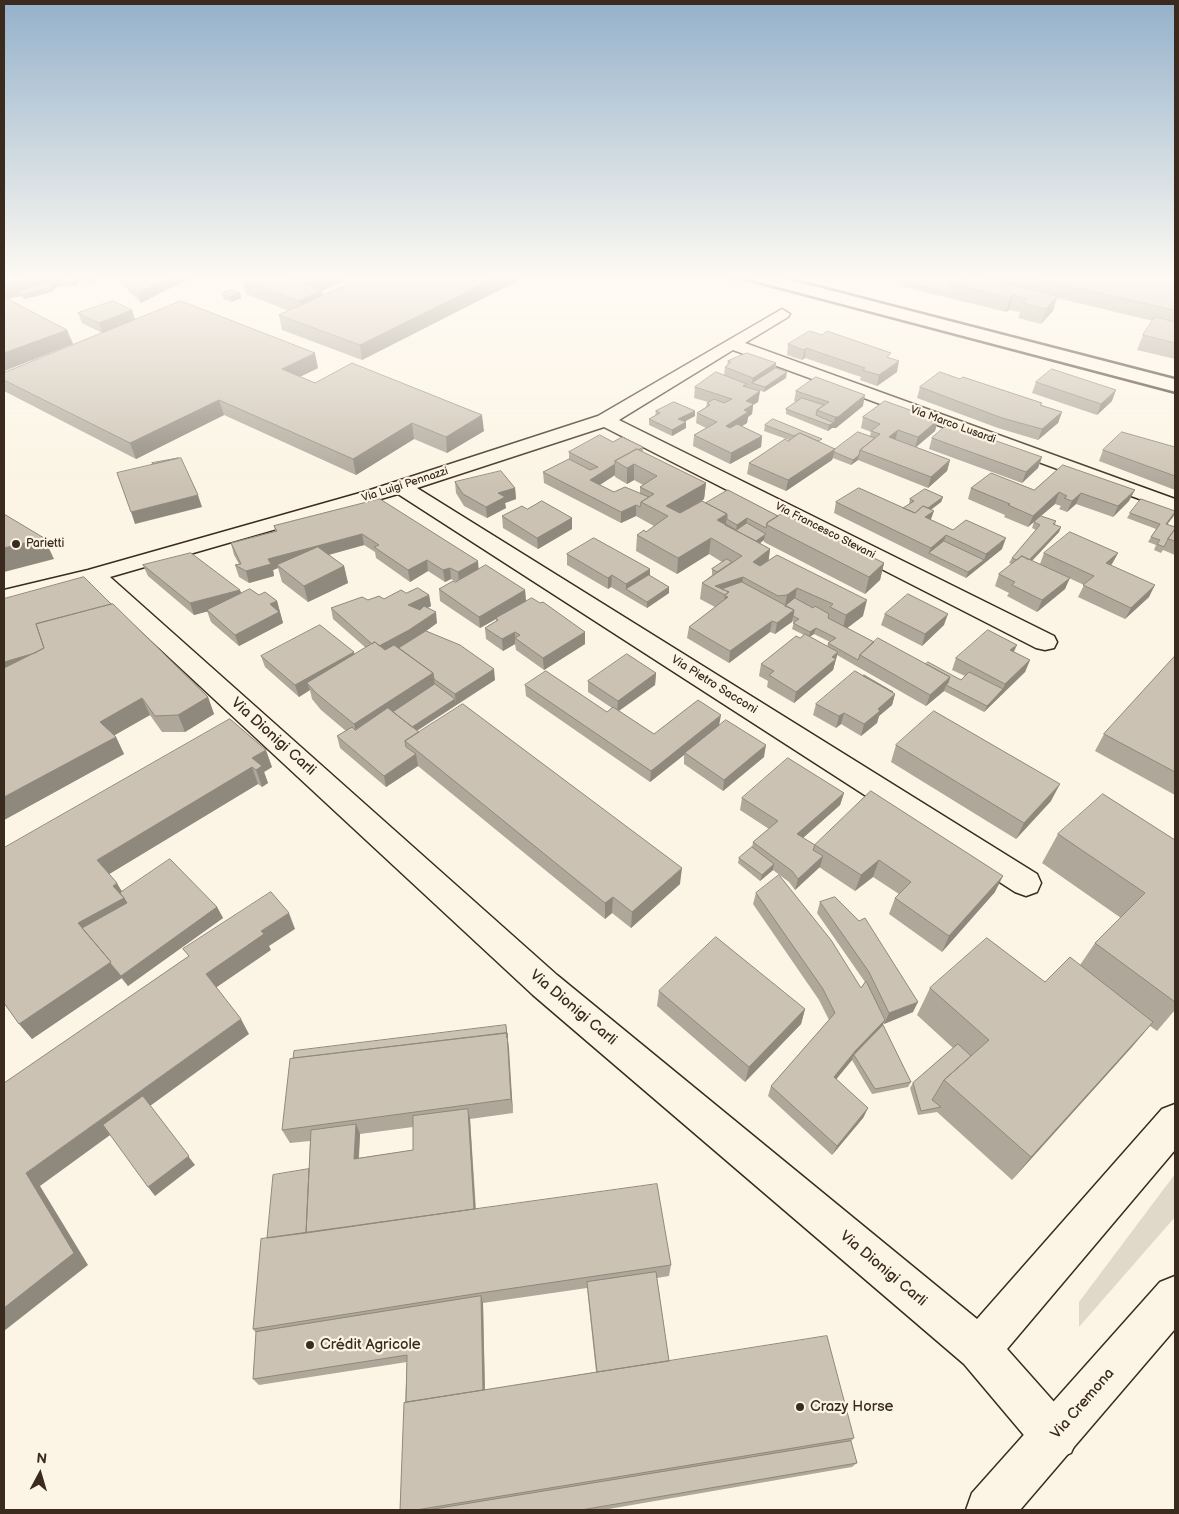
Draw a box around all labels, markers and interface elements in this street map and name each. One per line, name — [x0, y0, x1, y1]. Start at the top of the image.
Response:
street label: Via Marco Lusardi — [909, 403, 997, 447]
street label: Via Luigi Pennazzi — [360, 465, 450, 505]
street label: Via Francesco Stevani — [773, 500, 877, 562]
place label: Parietti — [26, 537, 64, 551]
marker: Parietti — [10, 538, 22, 550]
street label: Via Pietro Sacconi — [668, 653, 760, 717]
street label: Via Dionigi Carli — [227, 694, 319, 780]
street label: Via Dionigi Carli — [526, 966, 620, 1050]
street label: Via Dionigi Carli — [836, 1227, 930, 1311]
place label: Crédit Agricole — [320, 1336, 421, 1354]
marker: Crédit Agricole — [304, 1339, 316, 1351]
street label: Via Cremona — [1047, 1365, 1119, 1443]
place label: Crazy Horse — [810, 1398, 893, 1416]
marker: Crazy Horse — [794, 1401, 806, 1413]
north arrow — [15, 1449, 65, 1499]
text: N — [35, 1450, 48, 1468]

